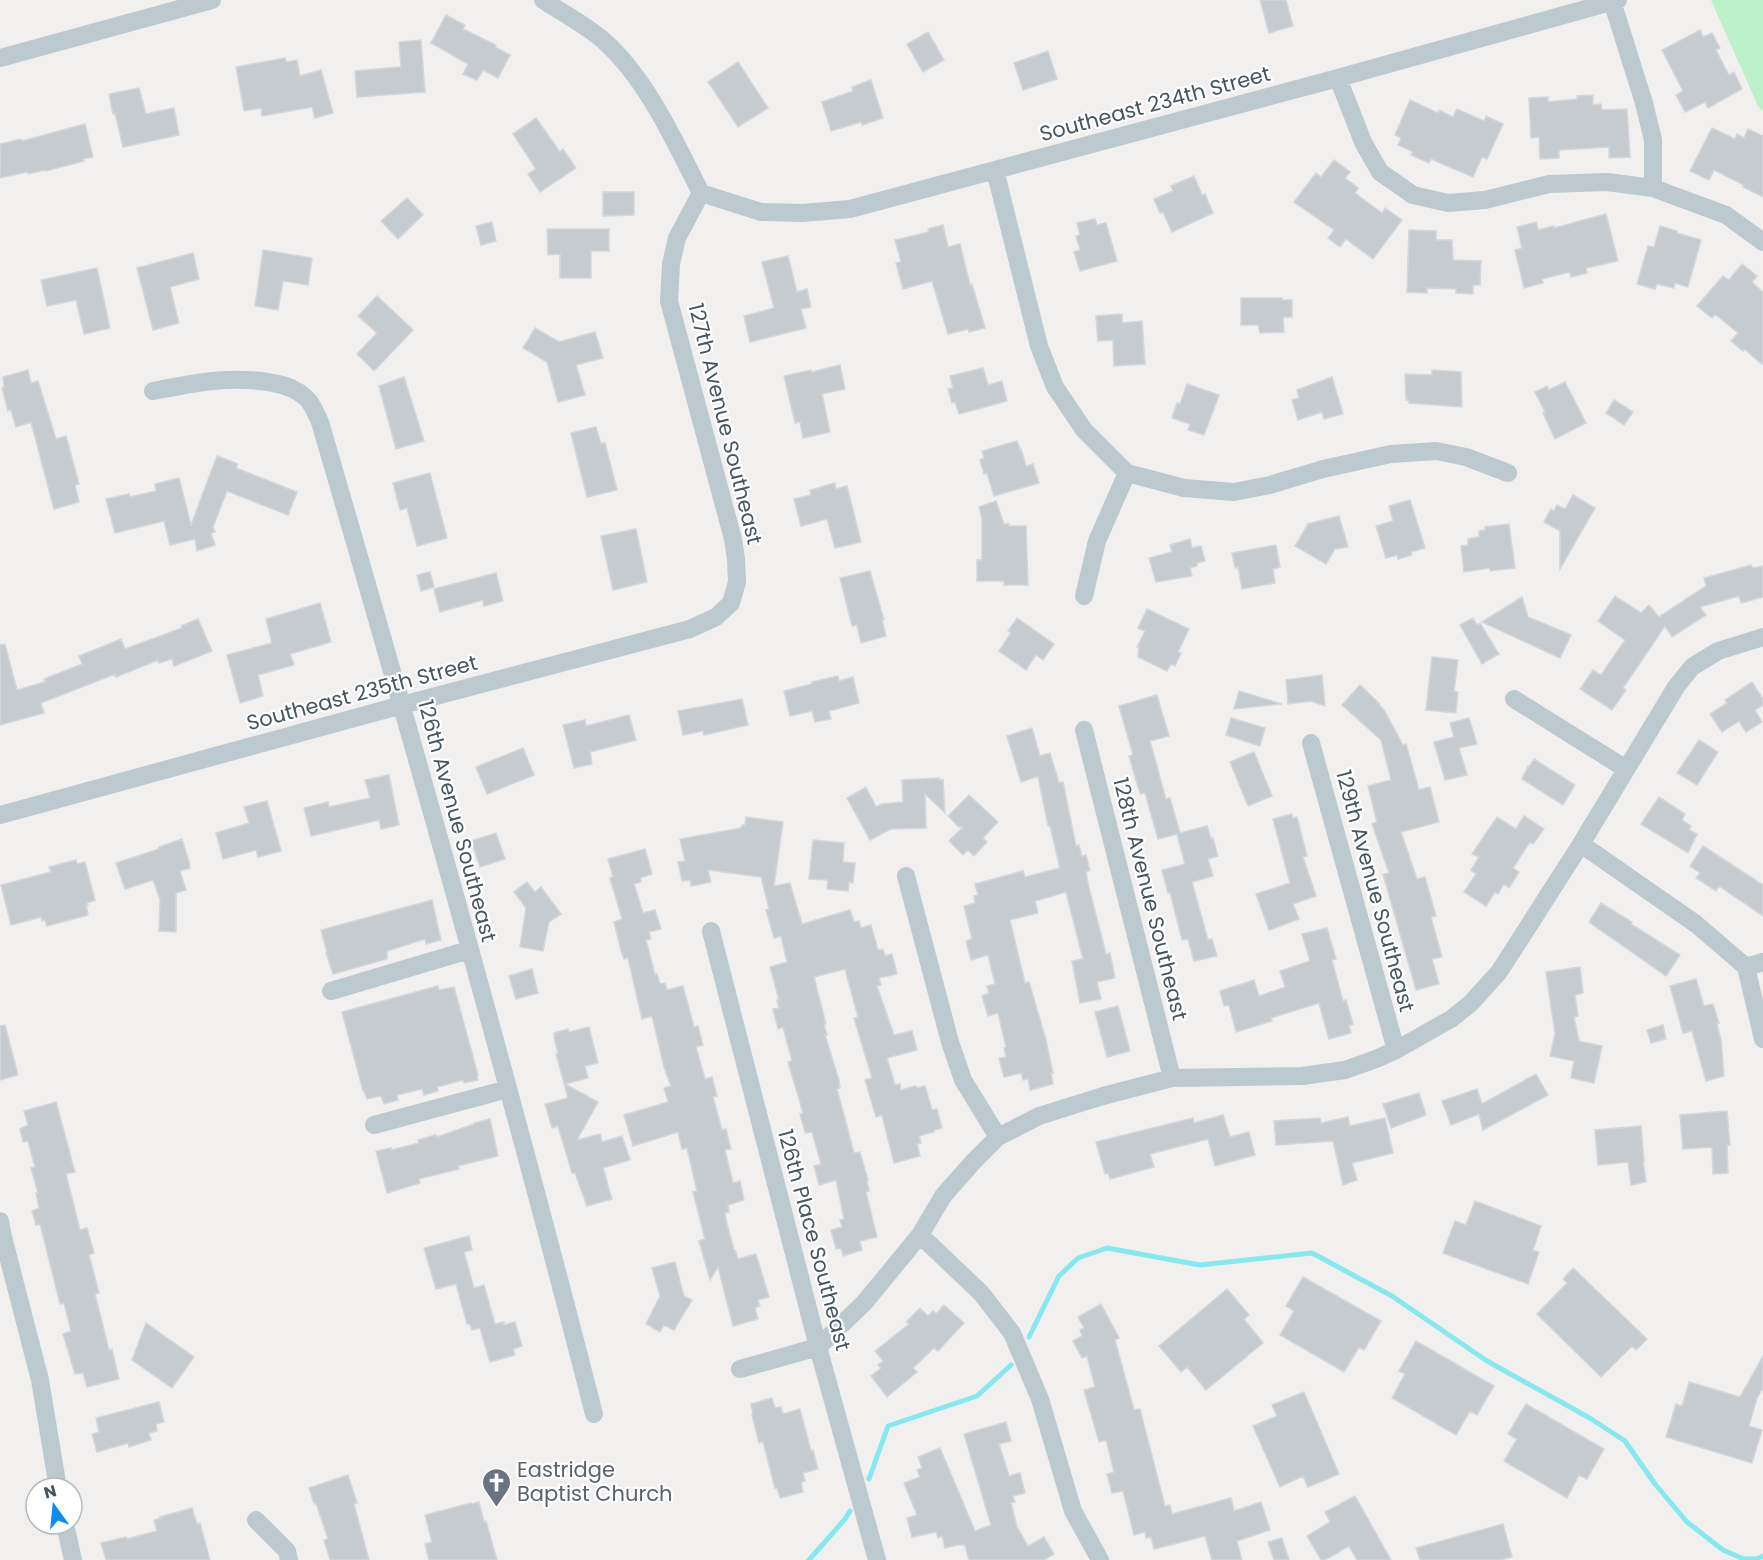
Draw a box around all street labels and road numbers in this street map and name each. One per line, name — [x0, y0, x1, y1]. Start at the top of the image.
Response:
street label: Southeast 234th Street — [1036, 59, 1273, 148]
street label: 127th Avenue Southeast — [681, 300, 769, 547]
street label: Southeast 235th Street — [243, 648, 480, 737]
street label: 126th Avenue Southeast — [411, 697, 504, 945]
street label: 129th Avenue Southeast — [1329, 767, 1422, 1015]
street label: 128th Avenue Southeast — [1106, 774, 1195, 1023]
street label: 126th Place Southeast — [771, 1126, 858, 1354]

